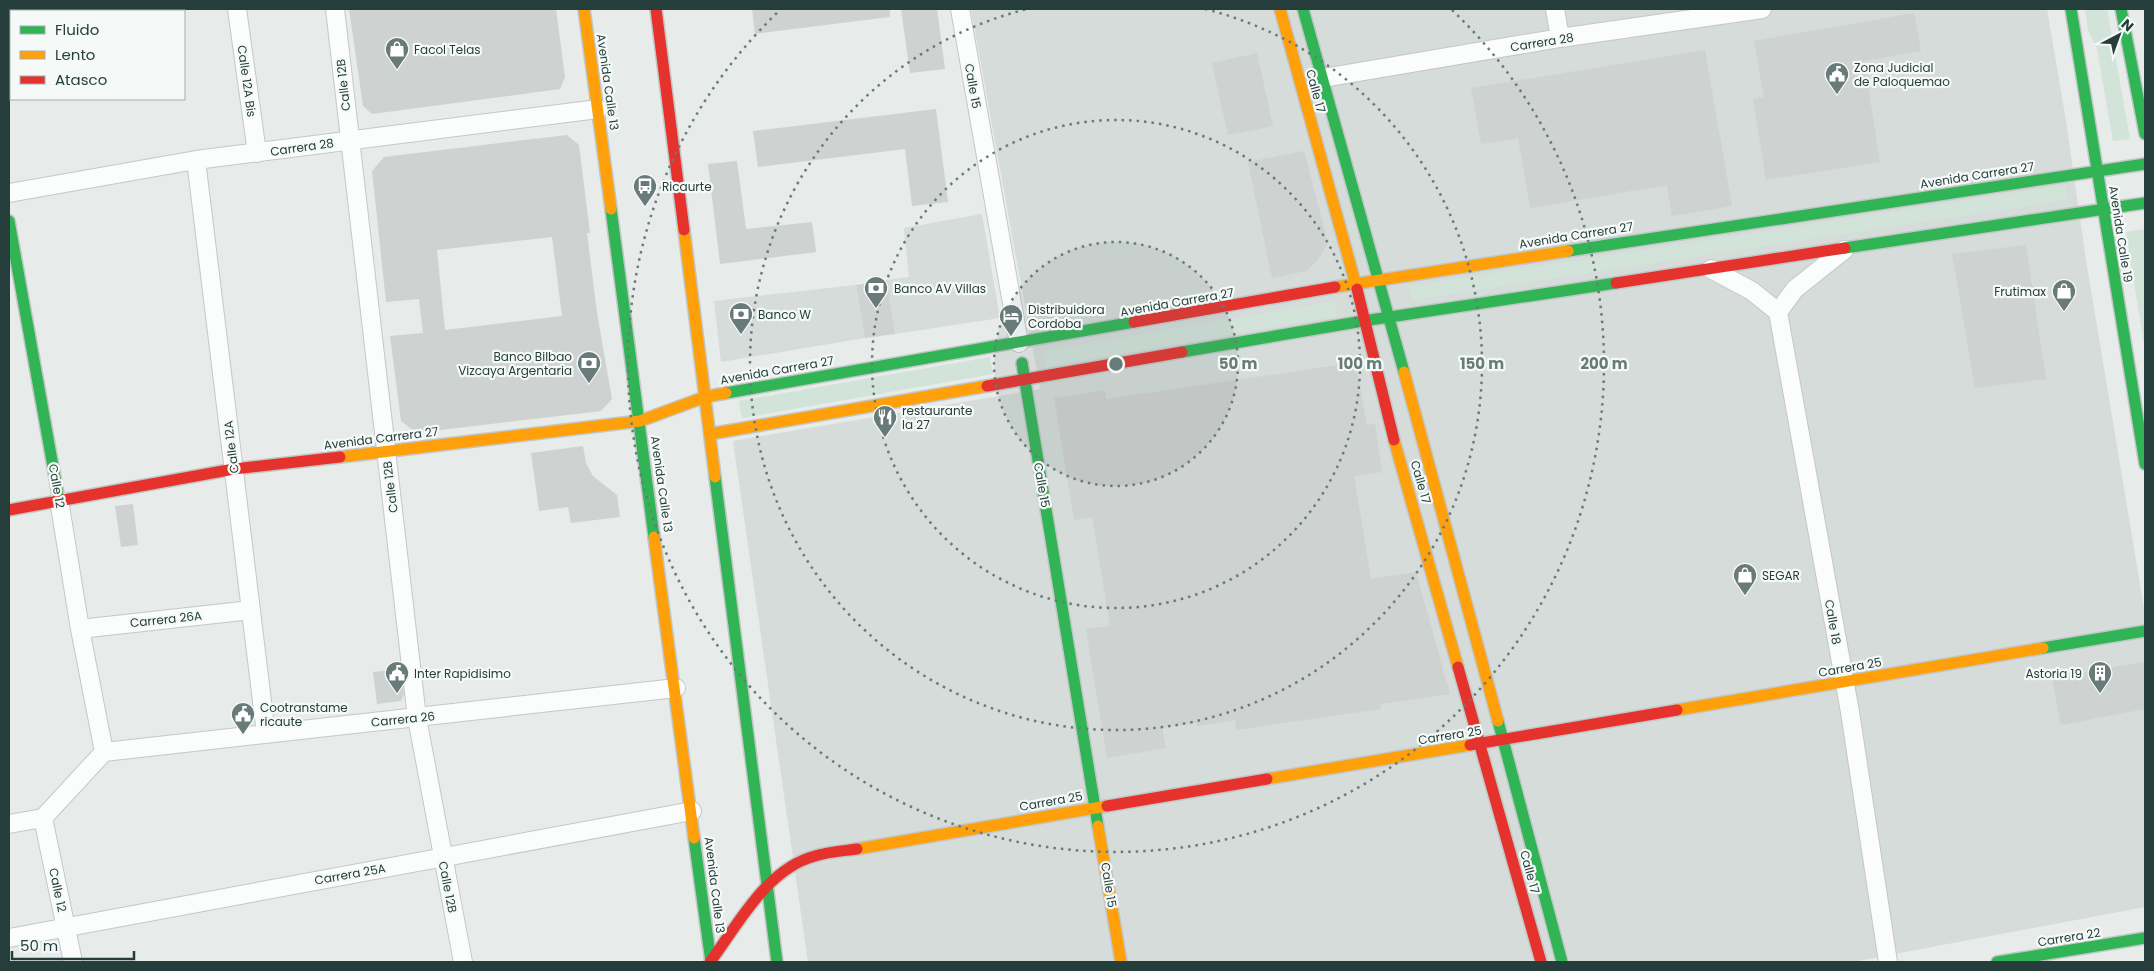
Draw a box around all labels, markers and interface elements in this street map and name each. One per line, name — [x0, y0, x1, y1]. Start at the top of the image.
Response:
legend — [10, 10, 185, 100]
north arrow — [2094, 10, 2144, 60]
text: N — [2117, 14, 2138, 36]
text: Fluido — [55, 19, 99, 40]
street label: Carrera 28 — [1509, 29, 1575, 55]
street label: Avenida Calle 13 — [593, 33, 623, 131]
shop icon: Facol Telas — [384, 36, 410, 70]
place label: Facol Telas — [414, 41, 481, 58]
text: Lento — [55, 44, 95, 65]
street label: Calle 12A Bis — [234, 44, 260, 118]
street label: Calle 12B — [332, 58, 354, 112]
place label: Zona Judicial de Paloquemao — [1854, 59, 1950, 90]
public building icon: Zona Judicial de Paloquemao — [1824, 61, 1850, 95]
street label: Calle 15 — [961, 62, 985, 110]
street label: Calle 17 — [1302, 67, 1330, 115]
text: Atasco — [55, 69, 107, 90]
street label: Carrera 28 — [269, 134, 335, 160]
street label: Avenida Carrera 27 — [1919, 158, 2036, 192]
bus stop icon: Ricaurte — [632, 173, 658, 207]
place label: Ricaurte — [662, 178, 712, 195]
street label: Avenida Calle 19 — [2105, 184, 2137, 284]
street label: Avenida Carrera 27 — [1518, 218, 1635, 252]
bank icon: Banco AV Villas — [863, 275, 889, 309]
shop icon: Frutimax — [2051, 278, 2077, 312]
place label: Banco AV Villas — [894, 280, 986, 297]
place label: Frutimax — [1994, 283, 2046, 300]
street label: Avenida Carrera 27 — [1119, 284, 1236, 320]
bank icon: Banco W — [728, 301, 754, 335]
place label: Distribuidora Cordoba — [1028, 301, 1105, 332]
hotel icon: Distribuidora Cordoba — [998, 303, 1024, 337]
place label: Banco W — [758, 306, 811, 323]
place label: Banco Bilbao Vizcaya Argentaria — [458, 348, 572, 379]
bank icon: Banco Bilbao Vizcaya Argentaria — [576, 350, 602, 384]
street label: Avenida Carrera 27 — [719, 352, 836, 388]
text: 50 m — [1219, 353, 1257, 374]
text: 100 m — [1338, 353, 1382, 374]
text: 150 m — [1460, 353, 1504, 374]
text: 200 m — [1580, 353, 1628, 374]
centre of rings — [1107, 355, 1125, 373]
place label: restaurante la 27 — [902, 402, 972, 433]
restaurant icon: restaurante la 27 — [872, 404, 898, 438]
street label: Calle 12A — [219, 420, 243, 474]
street label: Avenida Carrera 27 — [323, 422, 440, 453]
street label: Avenida Calle 13 — [647, 435, 677, 533]
street label: Calle 17 — [1407, 458, 1435, 506]
street label: Calle 12B — [378, 460, 402, 514]
street label: Calle 15 — [1030, 461, 1054, 509]
street label: Calle 12 — [45, 463, 69, 510]
shop icon: SEGAR — [1732, 562, 1758, 596]
place label: SEGAR — [1762, 567, 1800, 584]
street label: Calle 18 — [1821, 598, 1845, 646]
street label: Carrera 26A — [129, 607, 203, 631]
street label: Carrera 25 — [1817, 653, 1883, 681]
public building icon: Inter Rapidisimo — [384, 660, 410, 694]
building icon: Astoria 19 — [2087, 660, 2113, 694]
place label: Inter Rapidisimo — [414, 665, 511, 682]
place label: Astoria 19 — [2025, 665, 2082, 682]
place label: Cootranstame ricaute — [260, 699, 348, 730]
public building icon: Cootranstame ricaute — [230, 701, 256, 735]
street label: Carrera 26 — [370, 707, 436, 731]
street label: Carrera 25 — [1417, 722, 1483, 748]
street label: Carrera 25 — [1018, 787, 1084, 815]
street label: Avenida Calle 13 — [701, 836, 729, 934]
street label: Calle 17 — [1516, 848, 1544, 896]
street label: Carrera 25A — [313, 859, 387, 889]
street label: Calle 12B — [435, 860, 461, 914]
street label: Calle 15 — [1097, 861, 1121, 909]
street label: Calle 12 — [45, 866, 71, 914]
street label: Carrera 22 — [2036, 924, 2102, 950]
scale bar — [12, 928, 135, 960]
text: 50 m — [20, 935, 58, 956]

